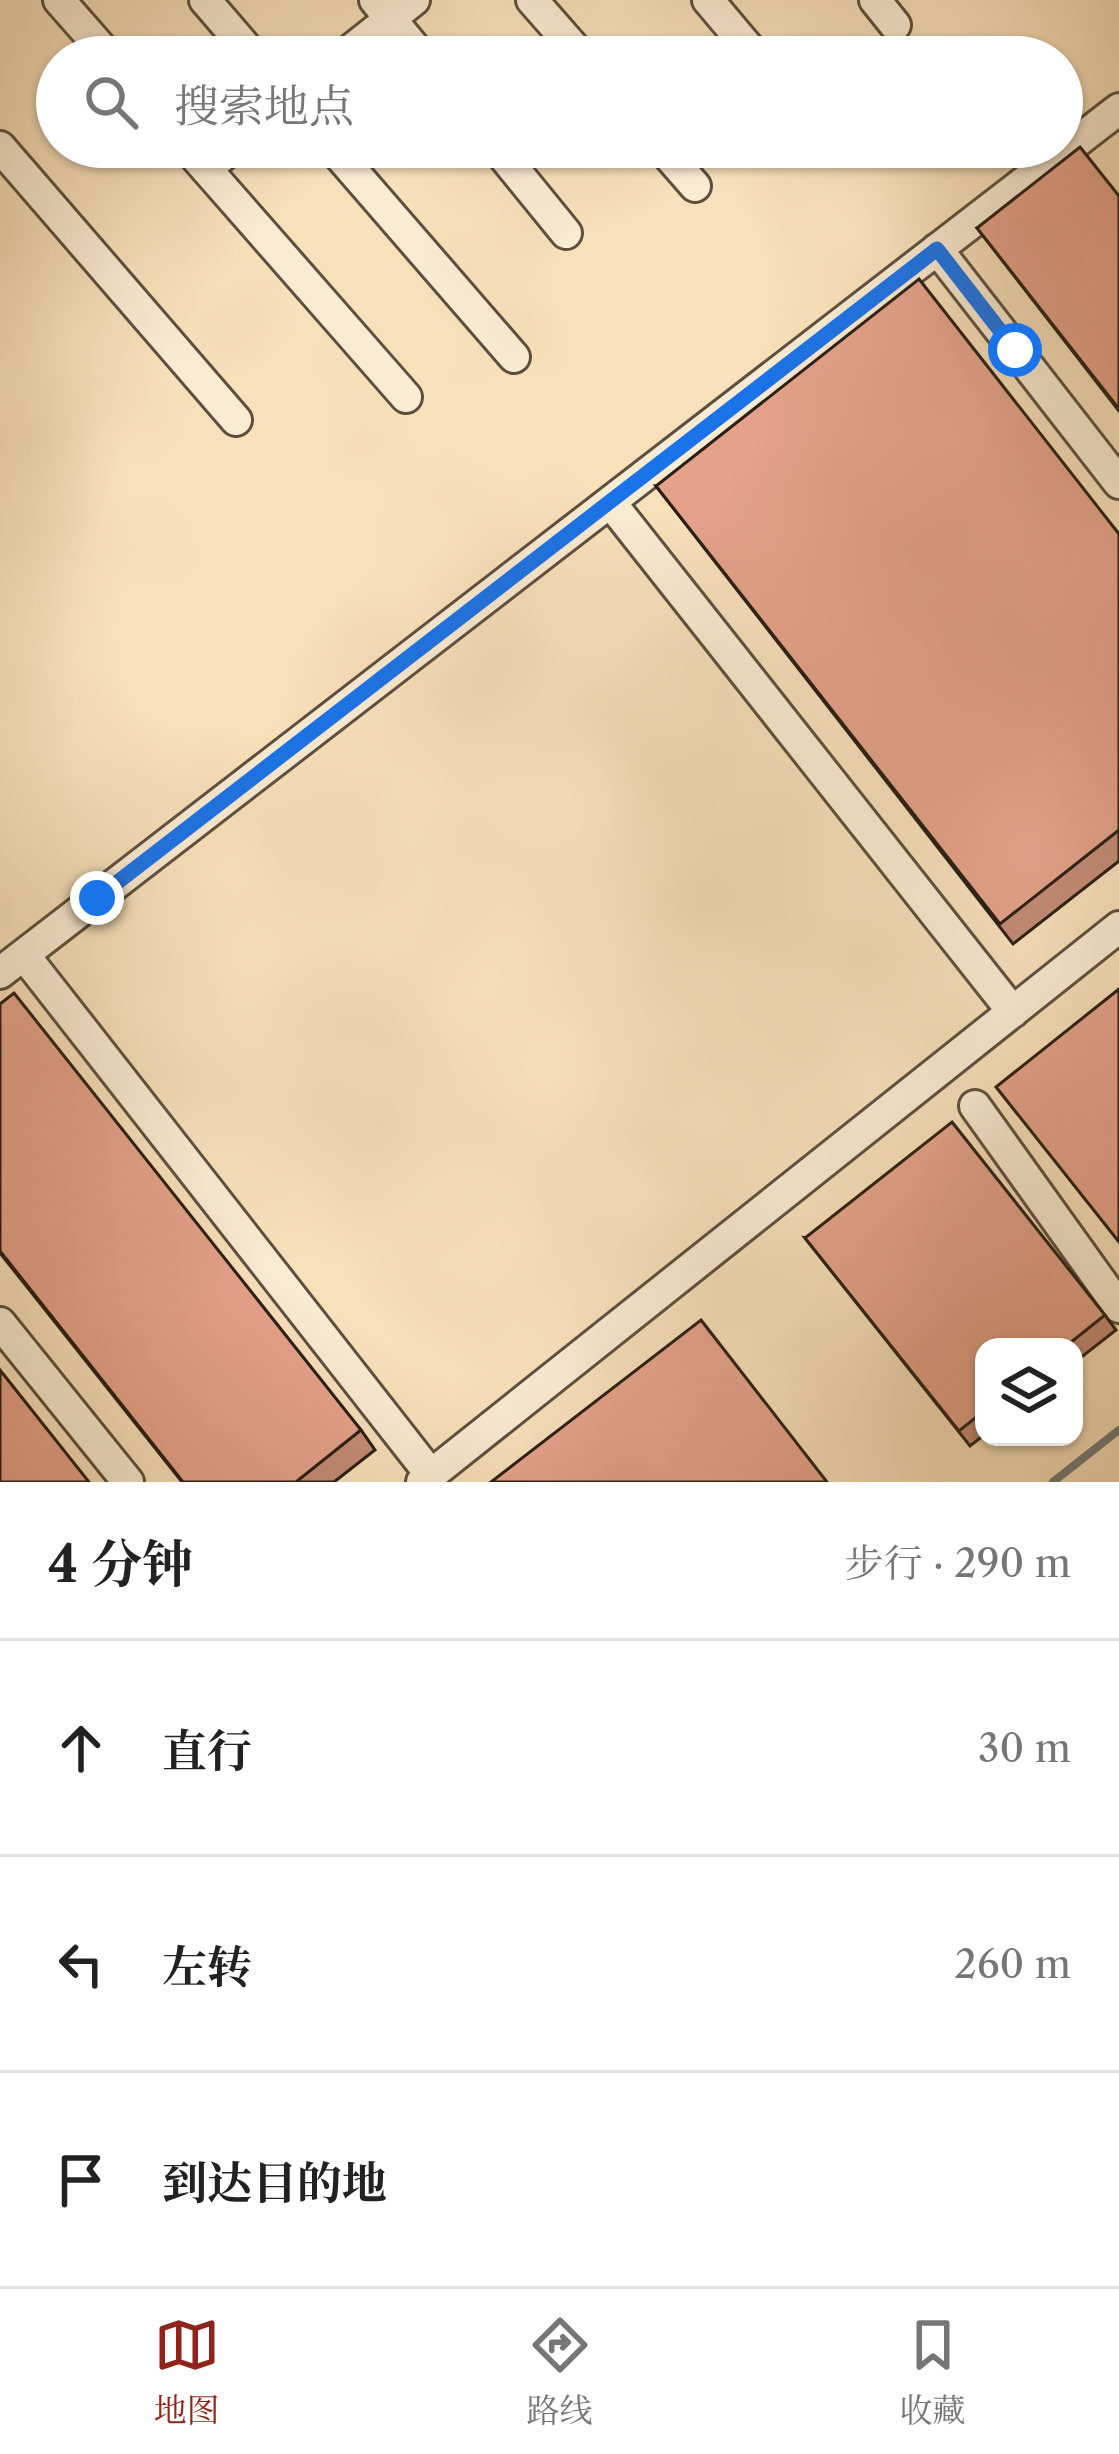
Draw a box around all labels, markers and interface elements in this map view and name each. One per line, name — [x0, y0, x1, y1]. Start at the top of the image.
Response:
search box — [36, 36, 1083, 168]
icon: search — [78, 69, 144, 135]
text: 搜索地点 — [174, 78, 354, 134]
route start — [988, 323, 1042, 377]
route end — [70, 871, 124, 925]
map controls — [975, 1338, 1083, 1446]
button: layers — [975, 1338, 1083, 1446]
text: 4 分钟 — [48, 1533, 193, 1595]
text: 步行 · 290 m — [845, 1539, 1071, 1587]
icon: ahead — [48, 1715, 114, 1781]
text: 直行 — [162, 1723, 252, 1779]
text: 30 m — [978, 1724, 1071, 1772]
icon: left — [48, 1931, 114, 1997]
text: 左转 — [162, 1939, 252, 1995]
text: 260 m — [954, 1940, 1071, 1988]
icon: arrive — [48, 2147, 114, 2213]
text: 到达目的地 — [162, 2155, 387, 2211]
tab: 地图 — [154, 2312, 220, 2431]
tab: 路线 — [527, 2312, 593, 2431]
tab: 收藏 — [900, 2312, 966, 2431]

